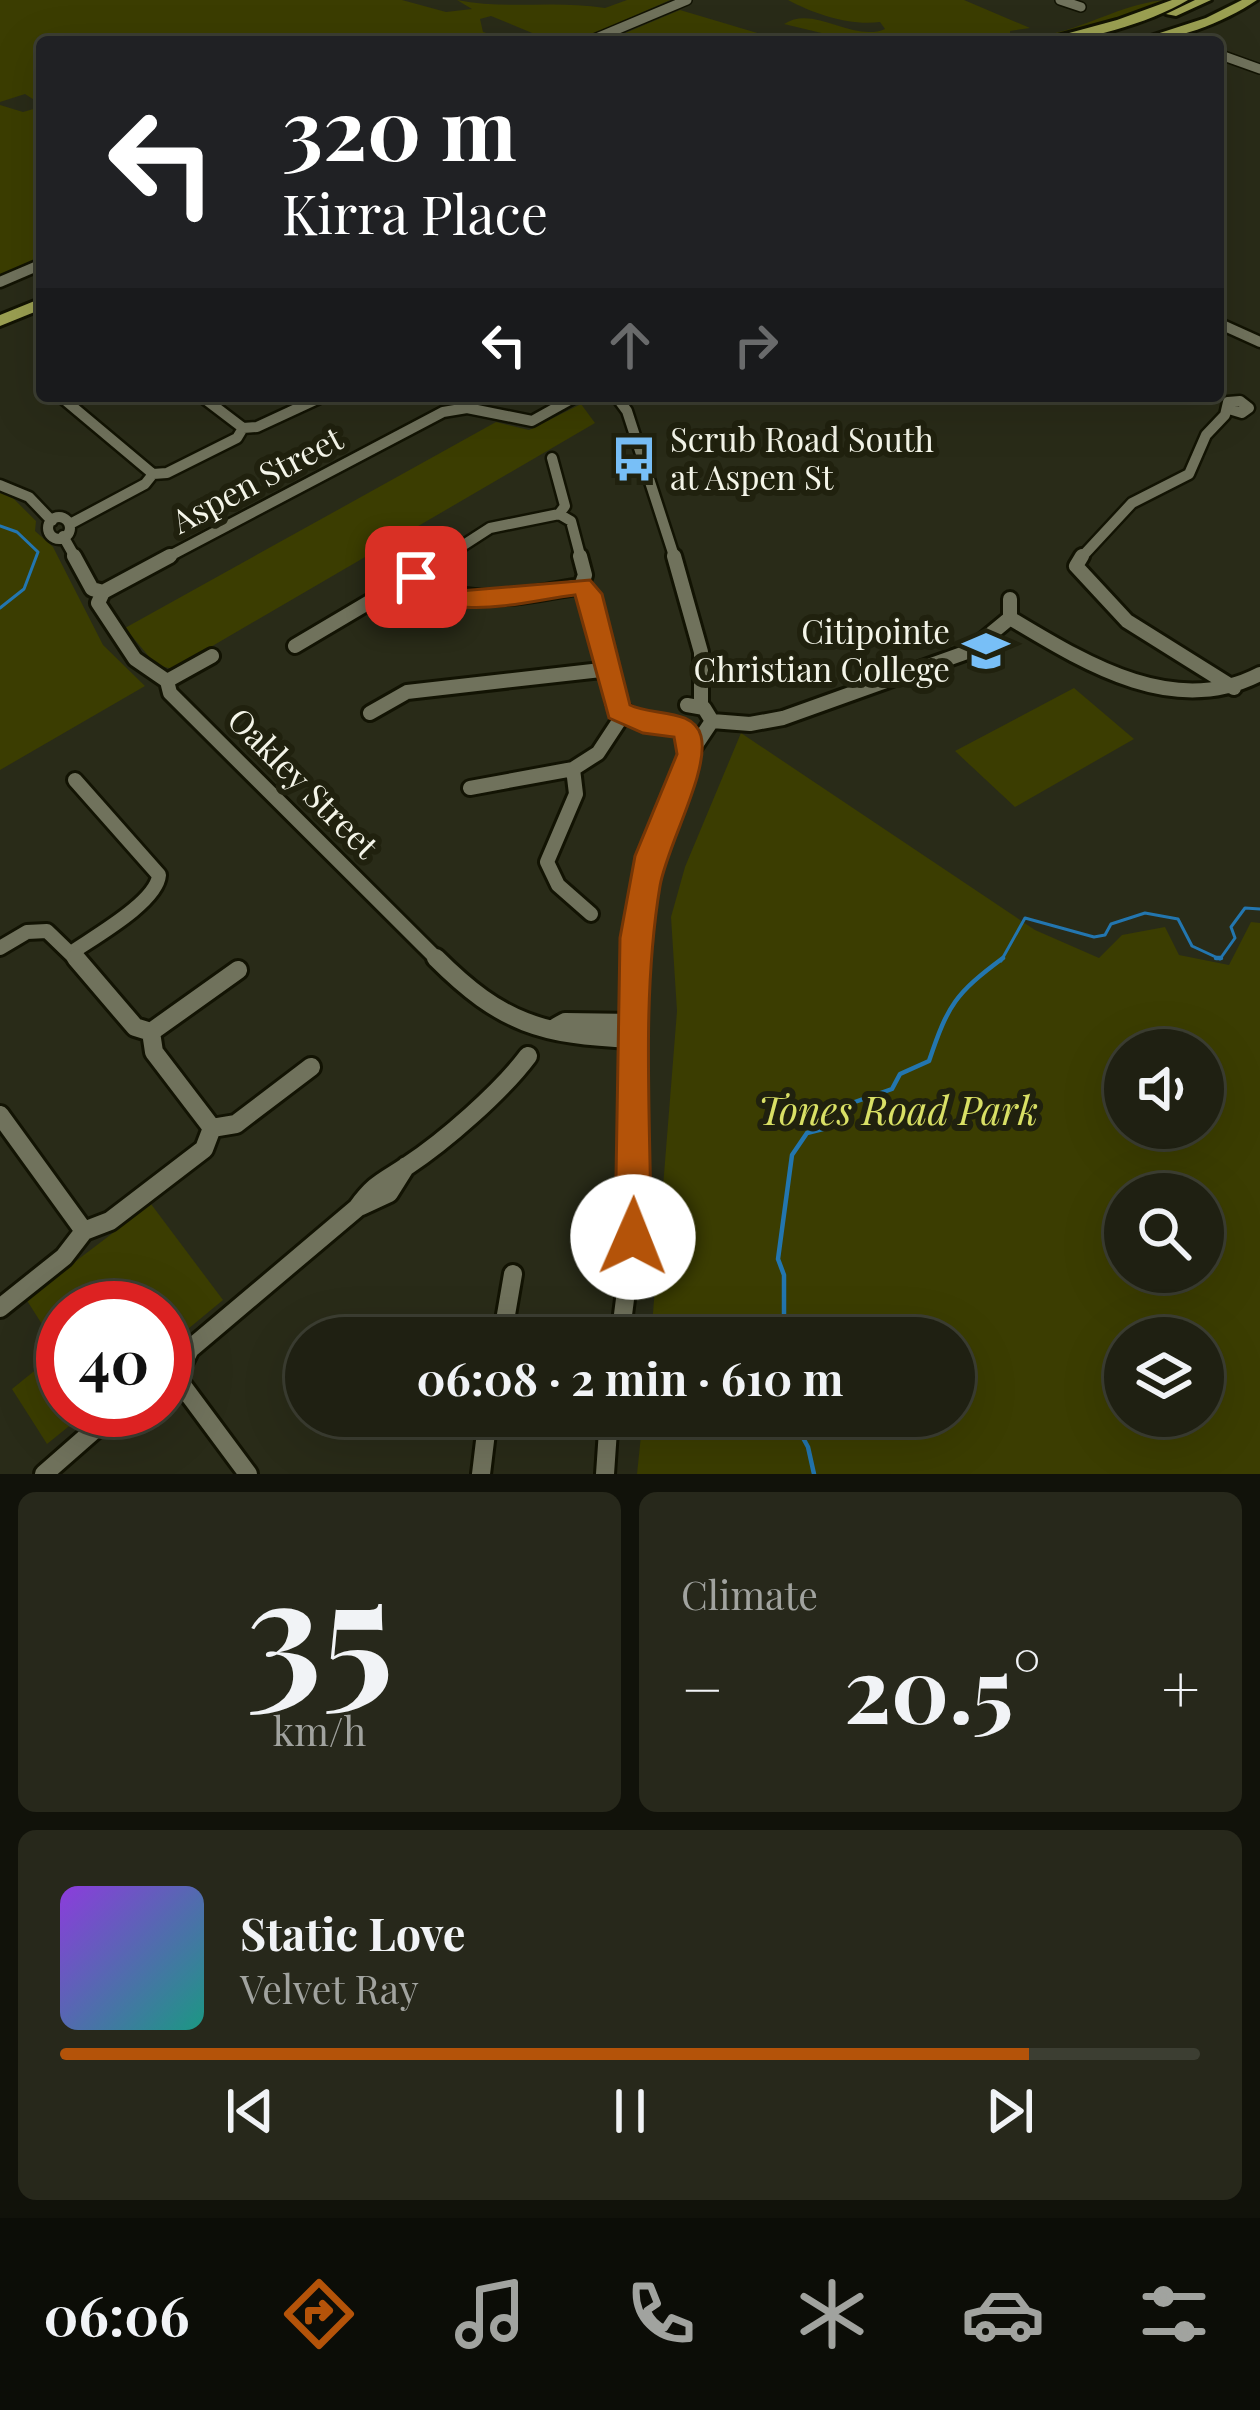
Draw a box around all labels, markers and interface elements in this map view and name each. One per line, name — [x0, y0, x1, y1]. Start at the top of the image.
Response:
text: 320 m — [282, 70, 517, 182]
icon: left — [84, 84, 240, 240]
text: Kirra Place — [282, 177, 548, 249]
icon: left — [471, 312, 537, 378]
icon: ahead — [597, 312, 663, 378]
icon: right — [723, 312, 789, 378]
street label: Aspen Street — [162, 414, 351, 542]
place label: Scrub Road South at Aspen St — [670, 416, 934, 498]
bus stop icon: Scrub Road South at Aspen St — [609, 434, 659, 484]
pin — [365, 526, 467, 628]
icon: arrive — [383, 544, 449, 610]
place label: Citipointe Christian College — [694, 608, 950, 690]
school or university icon: Citipointe Christian College — [961, 626, 1011, 676]
street label: Oakley Street — [220, 697, 390, 867]
map controls — [1104, 1029, 1224, 1437]
button: sound — [1104, 1029, 1224, 1149]
park label: Tones Road Park — [758, 1083, 1038, 1135]
button: search — [1104, 1173, 1224, 1293]
position arrow — [570, 1174, 696, 1300]
speed limit sign: 40 — [36, 1281, 192, 1437]
button: layers — [1104, 1317, 1224, 1437]
text: 06:08 · 2 min · 610 m — [416, 1347, 844, 1407]
text: 35 — [246, 1522, 393, 1730]
text: Climate — [681, 1568, 818, 1620]
text: 20.5° — [844, 1627, 1041, 1747]
text: − — [681, 1643, 724, 1731]
text: + — [1161, 1643, 1200, 1731]
text: km/h — [273, 1704, 366, 1756]
text: Static Love — [240, 1902, 465, 1962]
text: Velvet Ray — [240, 1962, 419, 2014]
icon: previous — [217, 2078, 283, 2144]
icon: pause — [597, 2078, 663, 2144]
icon: next — [977, 2078, 1043, 2144]
icon: directions — [277, 2272, 361, 2356]
icon: music — [448, 2272, 532, 2356]
icon: phone — [619, 2272, 703, 2356]
icon: climate — [790, 2272, 874, 2356]
icon: car — [961, 2272, 1045, 2356]
icon: filters — [1132, 2272, 1216, 2356]
text: 06:06 — [44, 2278, 189, 2350]

